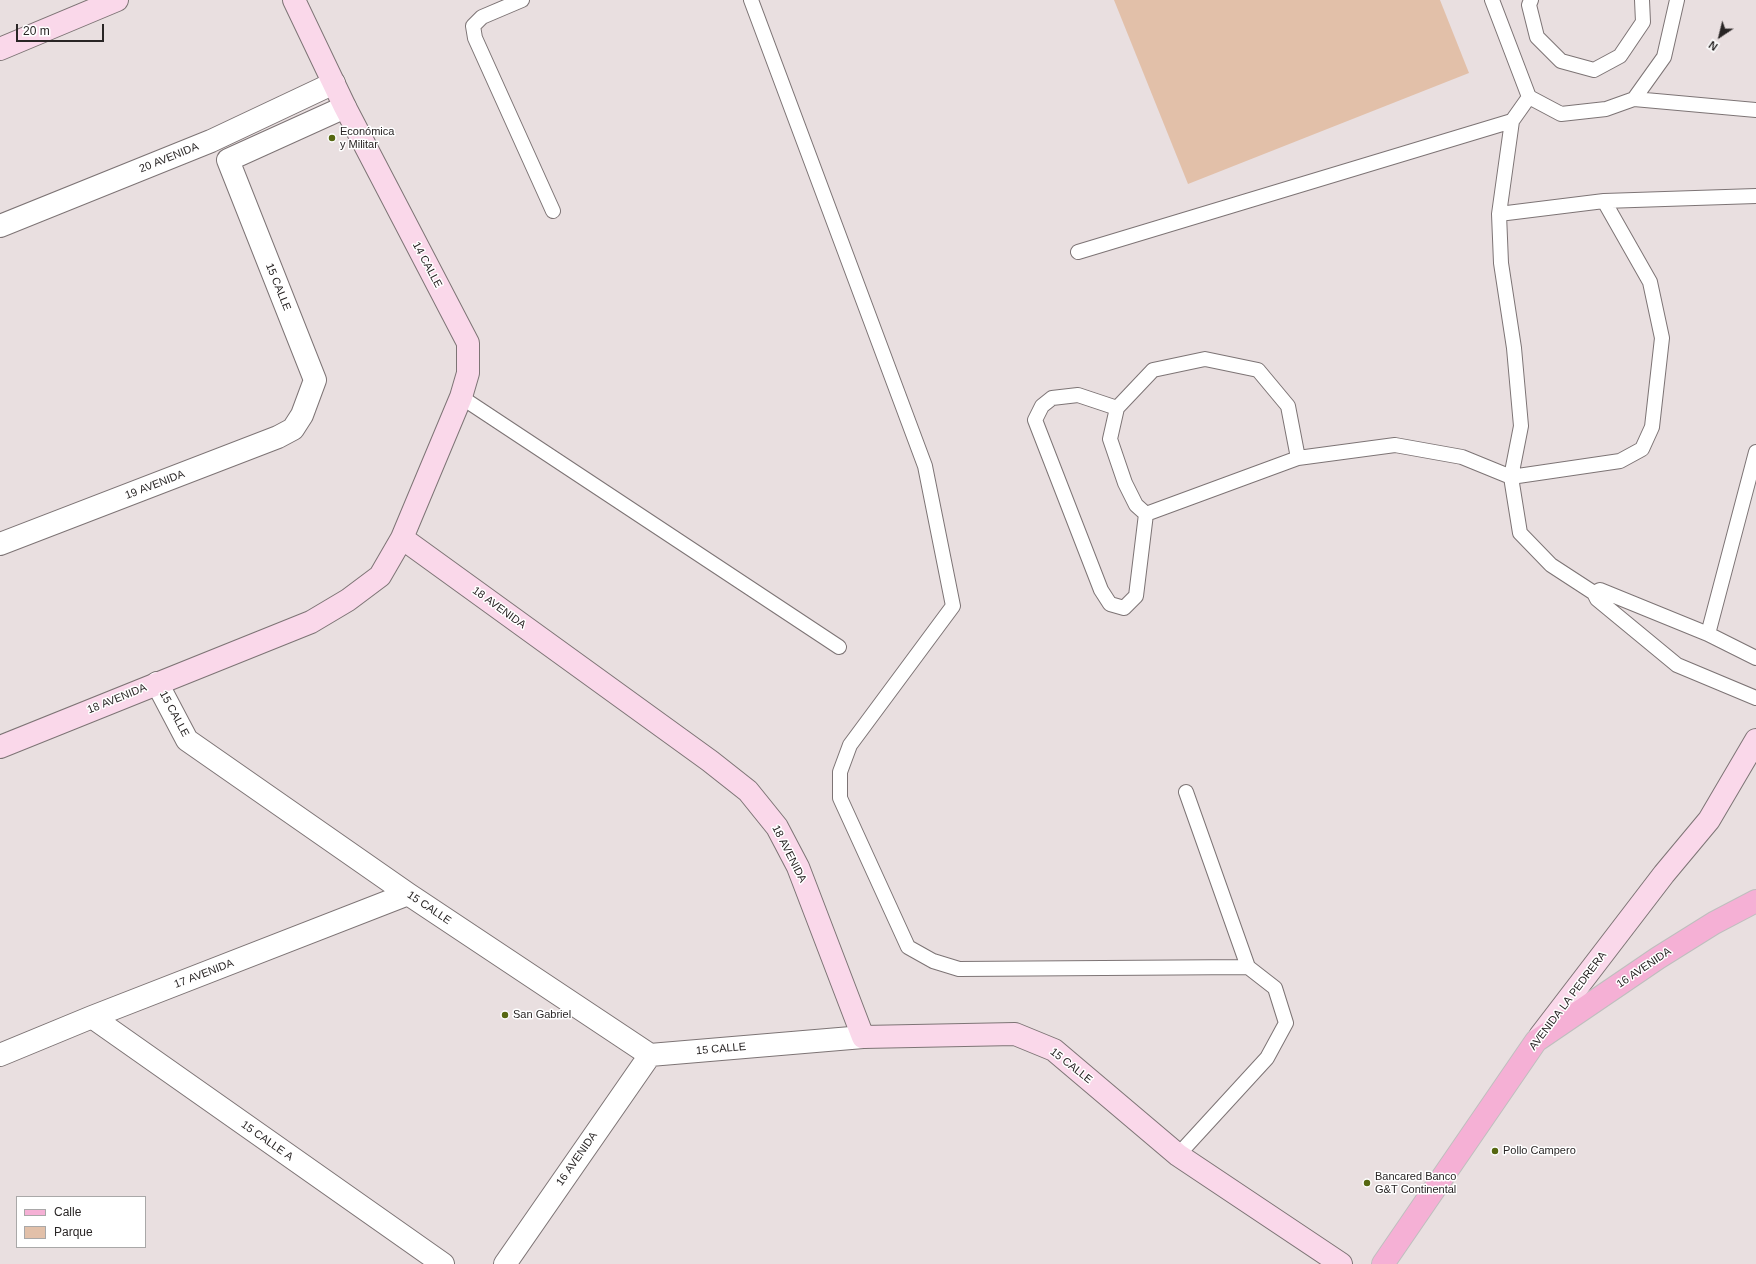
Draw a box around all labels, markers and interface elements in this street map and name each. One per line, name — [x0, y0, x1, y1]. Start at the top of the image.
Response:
scale bar — [18, 16, 106, 42]
north arrow — [1700, 16, 1740, 56]
text: 20 m — [23, 24, 50, 38]
text: N — [1706, 39, 1720, 53]
place label: Económica y Militar — [340, 125, 394, 151]
marker: Económica y Militar — [327, 133, 337, 143]
street label: 20 AVENIDA — [137, 140, 201, 176]
street label: 14 CALLE — [409, 240, 445, 290]
street label: 15 CALLE — [262, 261, 294, 313]
street label: 19 AVENIDA — [123, 468, 187, 502]
street label: 18 AVENIDA — [470, 584, 528, 632]
street label: 18 AVENIDA — [85, 681, 149, 717]
street label: 15 CALLE — [156, 689, 192, 739]
street label: 18 AVENIDA — [769, 823, 809, 885]
street label: 15 CALLE — [405, 889, 453, 927]
street label: 16 AVENIDA — [1614, 945, 1674, 991]
street label: AVENIDA LA PEDRERA — [1527, 949, 1609, 1053]
street label: 17 AVENIDA — [172, 957, 236, 991]
place label: San Gabriel — [513, 1008, 571, 1022]
marker: San Gabriel — [500, 1010, 510, 1020]
street label: 15 CALLE — [695, 1040, 747, 1058]
street label: 15 CALLE — [1047, 1045, 1095, 1087]
street label: 15 CALLE A — [238, 1118, 296, 1164]
street label: 16 AVENIDA — [554, 1130, 600, 1188]
place label: Pollo Campero — [1503, 1144, 1576, 1158]
marker: Pollo Campero — [1490, 1146, 1500, 1156]
place label: Bancared Banco G&T Continental — [1375, 1170, 1456, 1196]
marker: Bancared Banco G&T Continental — [1362, 1178, 1372, 1188]
legend — [16, 1196, 146, 1248]
text: Calle — [54, 1205, 81, 1219]
text: Parque — [54, 1225, 93, 1239]

